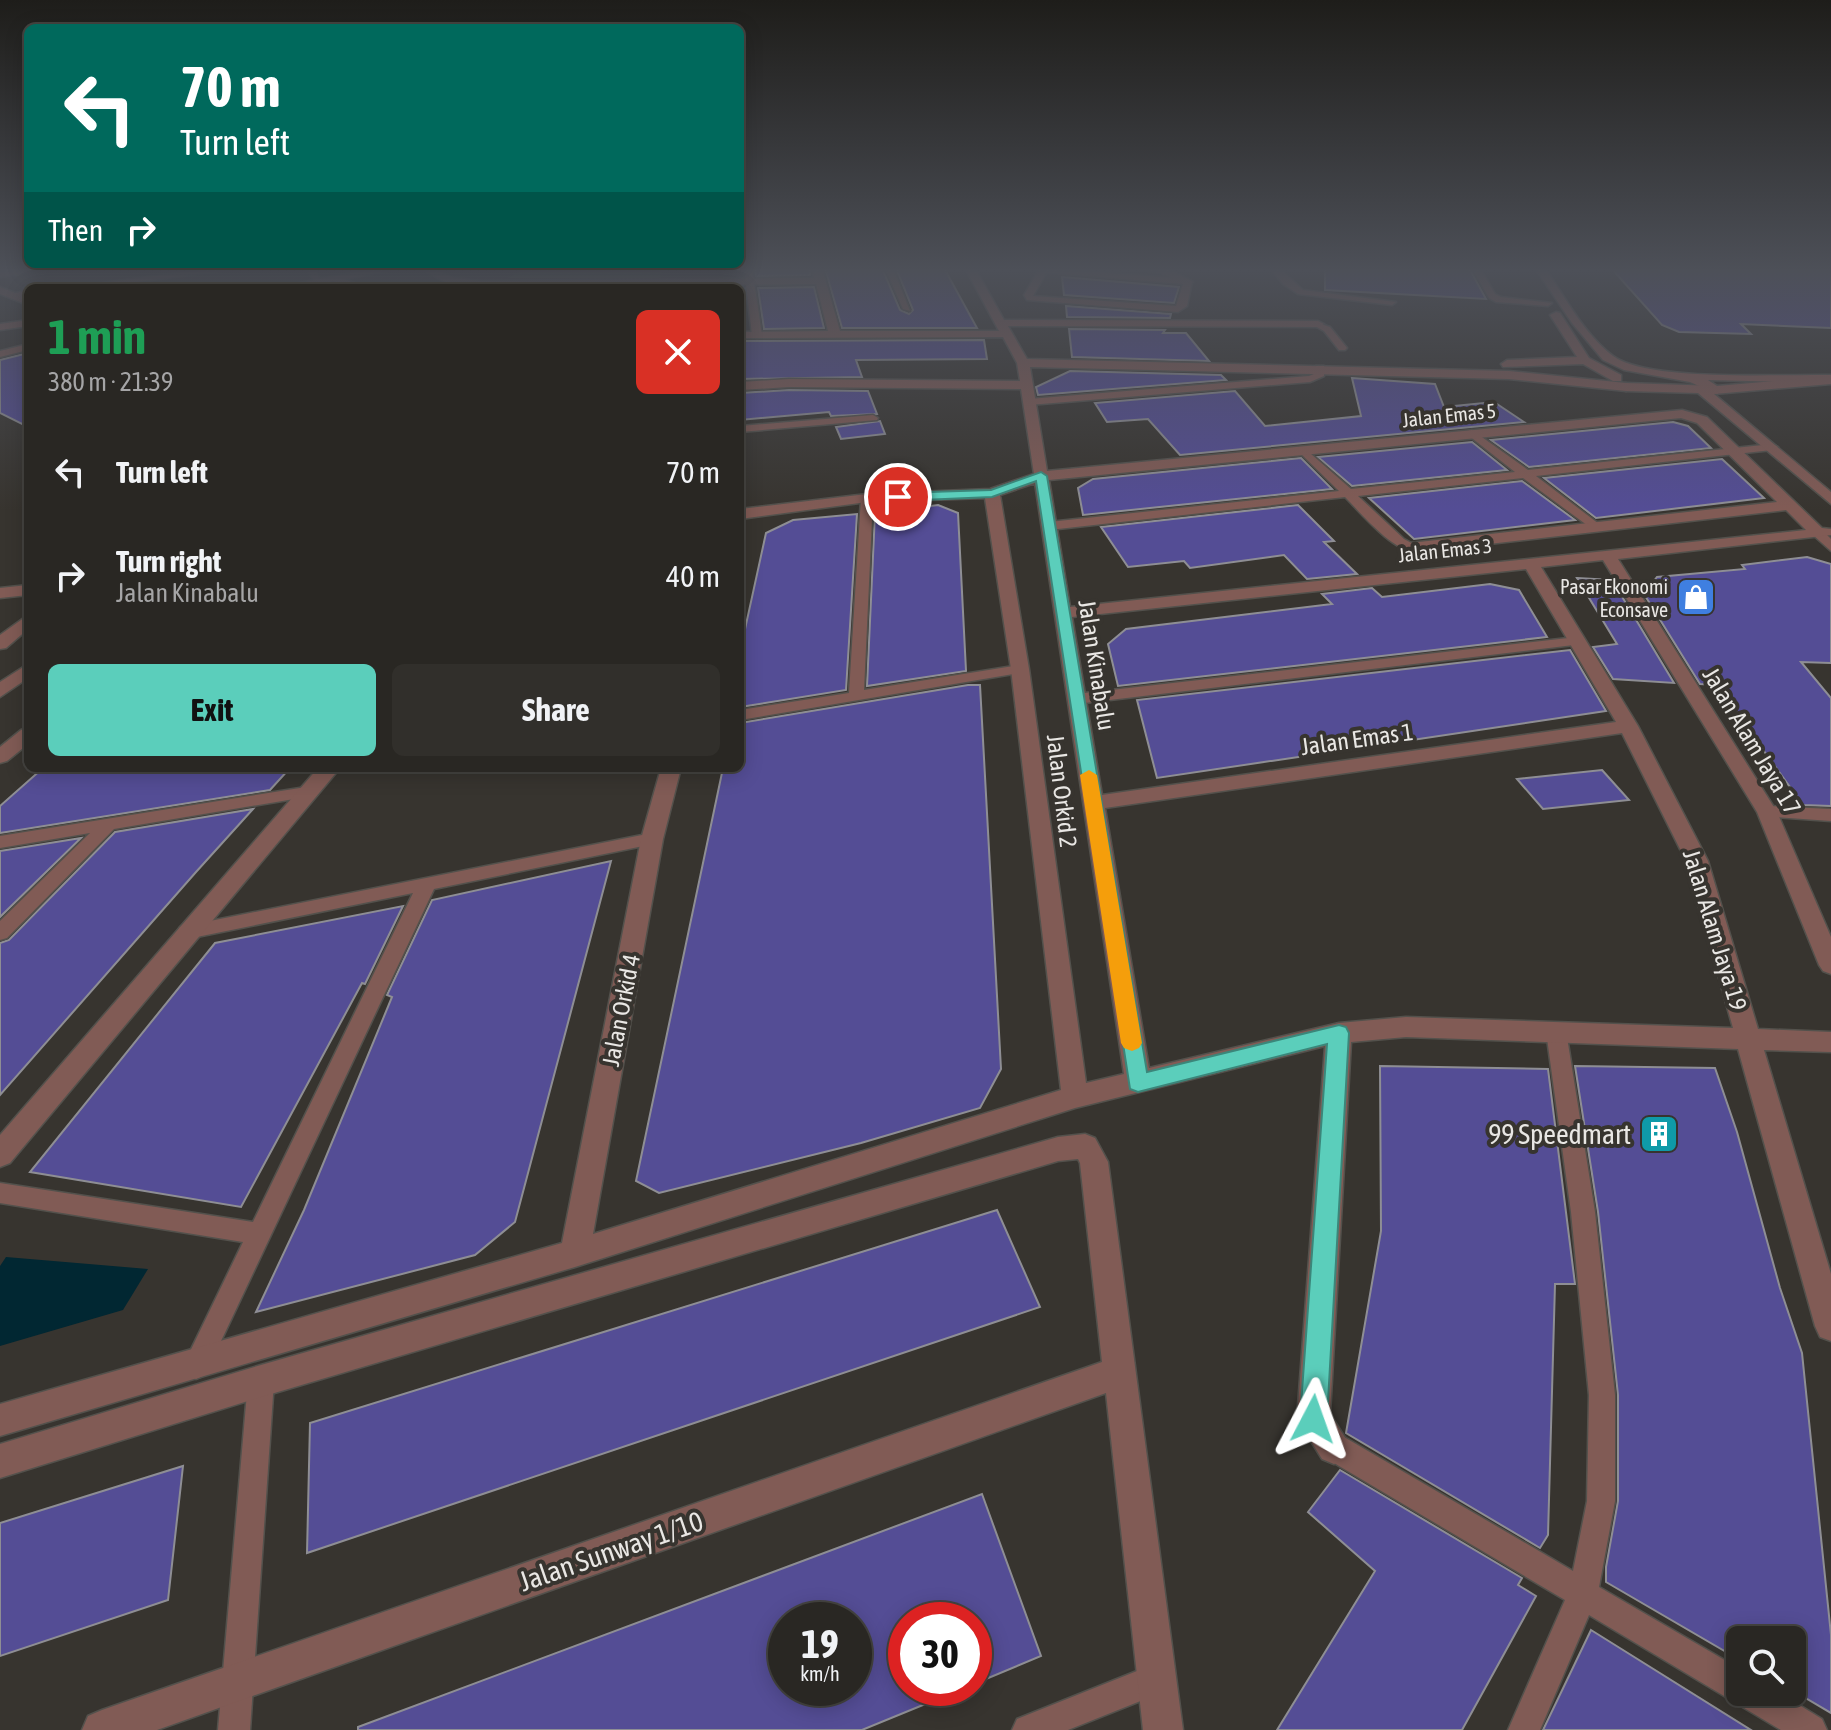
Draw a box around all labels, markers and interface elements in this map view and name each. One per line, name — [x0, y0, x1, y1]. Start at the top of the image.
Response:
text: 70 m — [180, 55, 281, 119]
icon: left — [48, 56, 152, 160]
text: Turn left — [180, 121, 290, 163]
icon: right — [119, 208, 163, 252]
text: Then — [48, 213, 103, 247]
text: 1 min — [48, 309, 146, 364]
button: close — [636, 310, 720, 394]
text: 380 m · 21:39 — [48, 367, 173, 397]
street label: Jalan Emas 5 — [1401, 399, 1497, 431]
icon: left — [48, 450, 92, 494]
text: Turn left — [116, 455, 208, 489]
text: 70 m — [666, 455, 720, 489]
pin — [864, 463, 932, 531]
icon: arrive — [876, 475, 920, 519]
street label: Jalan Emas 3 — [1397, 534, 1493, 566]
text: Turn right — [116, 544, 222, 578]
icon: right — [48, 554, 92, 598]
text: 40 m — [666, 559, 720, 593]
place label: Pasar Ekonomi Econsave — [1560, 575, 1668, 621]
shop icon: Pasar Ekonomi Econsave — [1675, 576, 1717, 618]
text: Jalan Kinabalu — [116, 578, 259, 608]
street label: Jalan Kinabalu — [1073, 598, 1121, 732]
street label: Jalan Alam Jaya 17 — [1698, 663, 1806, 819]
button: Exit — [48, 664, 376, 756]
button: Share — [392, 664, 720, 756]
street label: Jalan Emas 1 — [1299, 718, 1415, 760]
street label: Jalan Orkid 2 — [1042, 733, 1082, 849]
street label: Jalan Alam Jaya 19 — [1678, 846, 1752, 1014]
street label: Jalan Orkid 4 — [597, 952, 645, 1068]
building icon: 99 Speedmart — [1638, 1113, 1680, 1155]
place label: 99 Speedmart — [1488, 1118, 1631, 1150]
position arrow — [1271, 1377, 1355, 1461]
street label: Jalan Sunway 1/10 — [515, 1505, 707, 1597]
speed limit sign: 30 — [888, 1602, 992, 1706]
text: 19 — [801, 1621, 839, 1666]
map controls — [1726, 1626, 1806, 1706]
button: search — [1726, 1626, 1806, 1706]
text: km/h — [800, 1662, 840, 1685]

